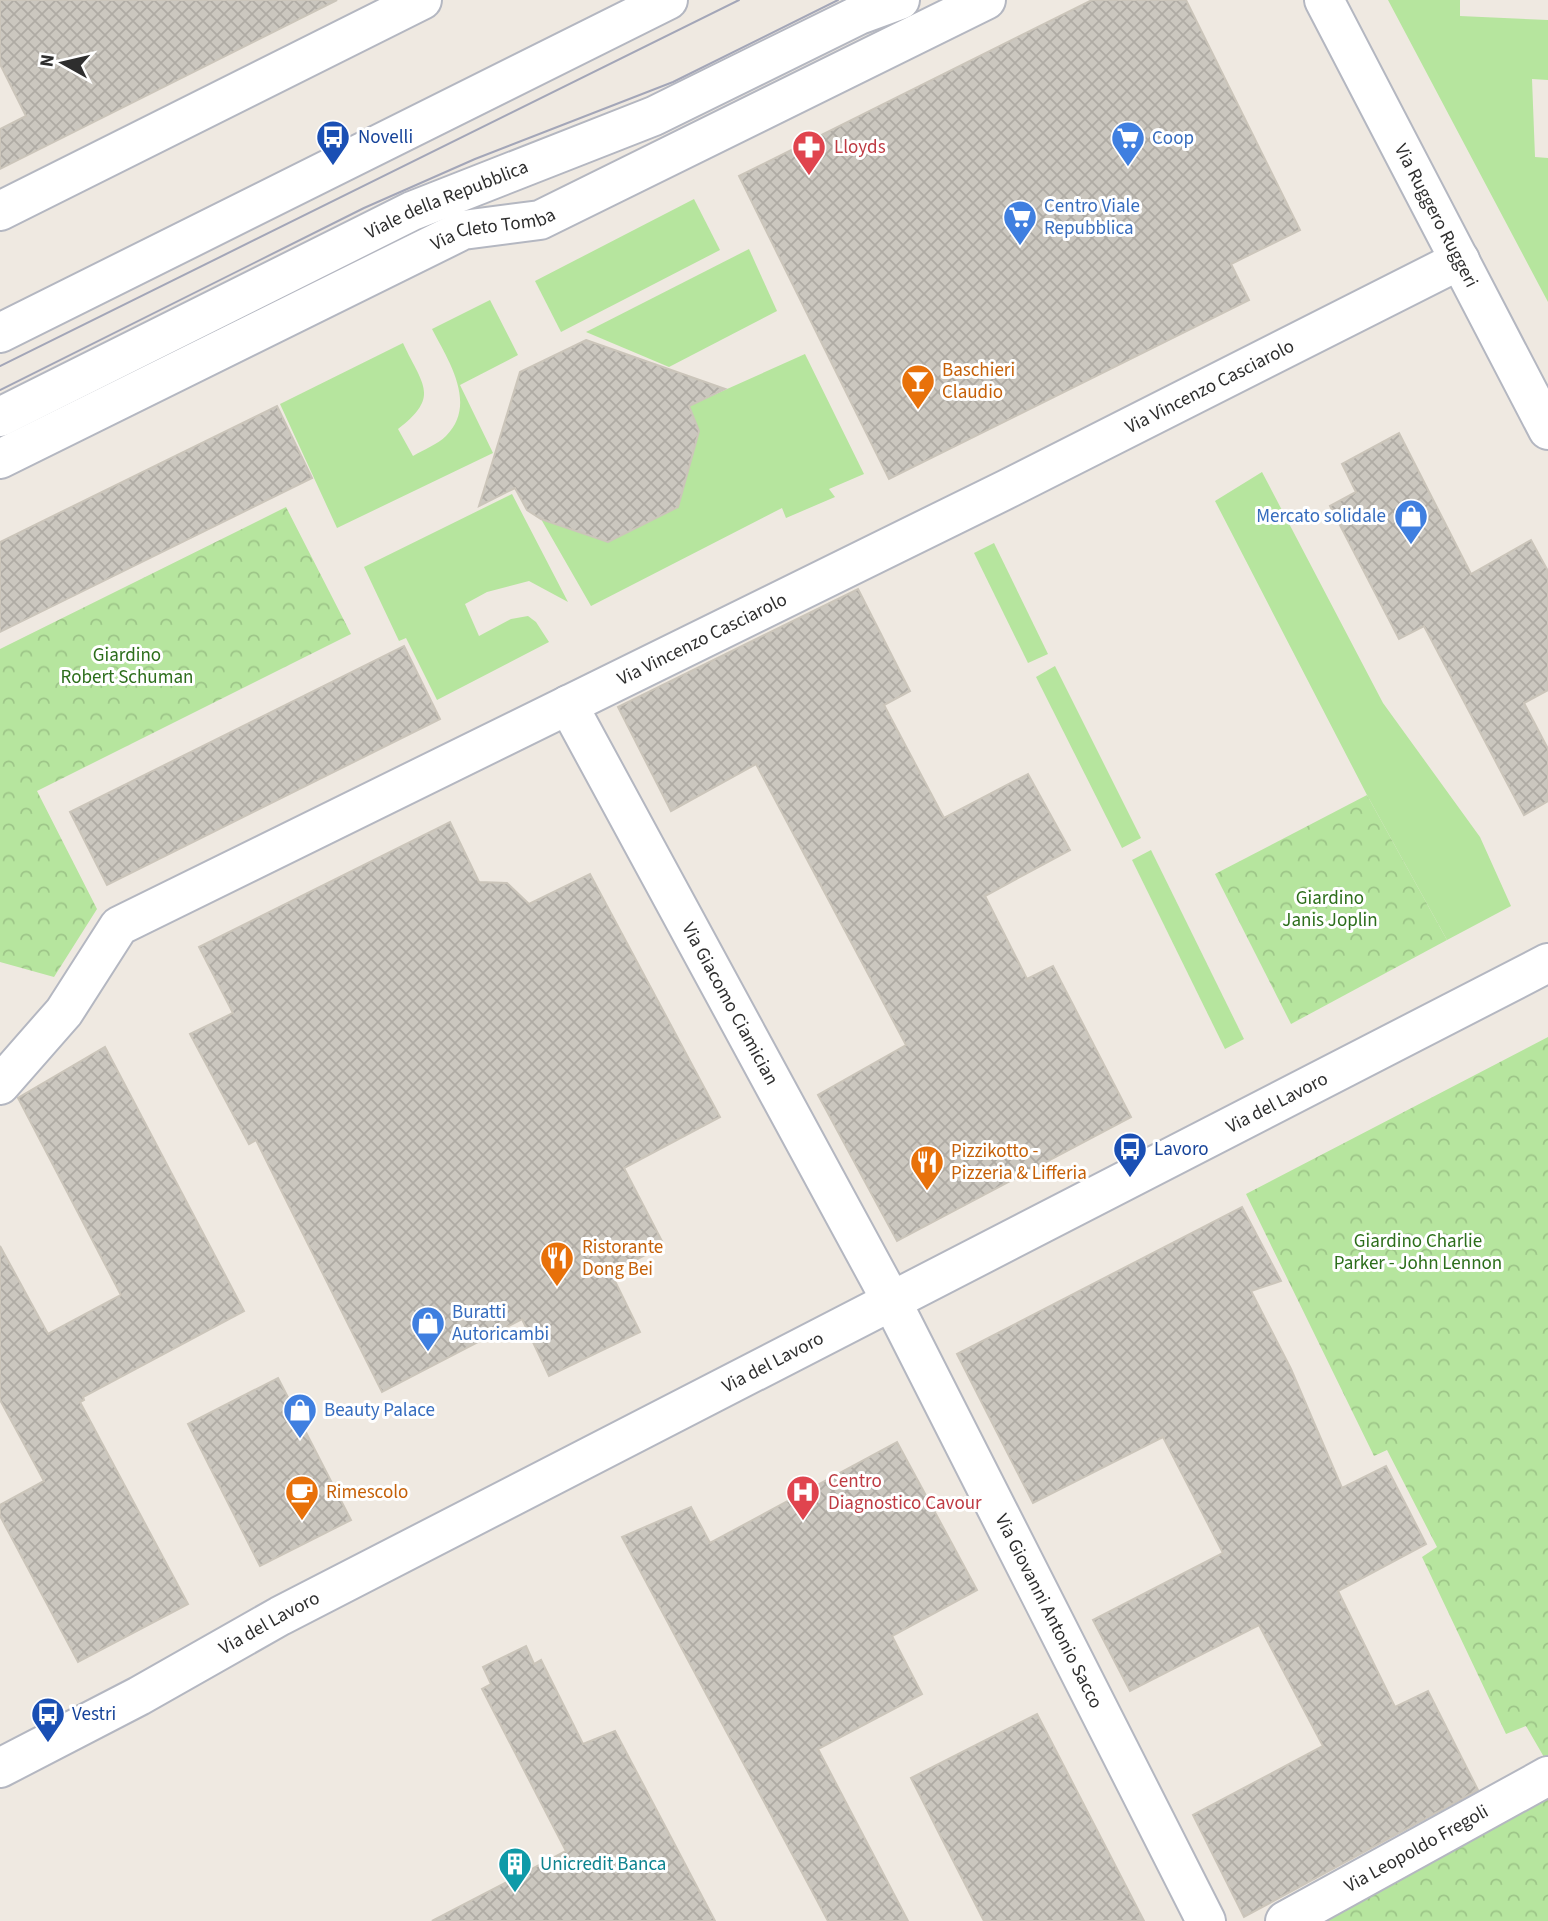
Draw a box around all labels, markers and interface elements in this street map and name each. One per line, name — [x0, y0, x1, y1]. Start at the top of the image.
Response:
north arrow — [28, 28, 98, 98]
text: N — [33, 53, 62, 69]
bus stop icon: Novelli — [314, 118, 352, 167]
supermarket icon: Coop — [1109, 119, 1147, 168]
place label: Novelli — [358, 124, 413, 151]
place label: Coop — [1152, 125, 1194, 152]
pharmacy icon: Lloyds — [790, 128, 828, 177]
place label: Lloyds — [834, 134, 886, 161]
street label: Via Ruggero Ruggeri — [1388, 139, 1485, 292]
street label: Viale della Repubblica — [360, 153, 532, 246]
place label: Centro Viale Repubblica — [1044, 193, 1140, 242]
supermarket icon: Centro Viale Repubblica — [1001, 198, 1039, 247]
street label: Via Cleto Tomba — [426, 201, 560, 257]
street label: Via Vincenzo Casciarolo — [1121, 332, 1299, 441]
place label: Baschieri Claudio — [942, 357, 1015, 406]
bar icon: Baschieri Claudio — [899, 362, 937, 411]
shop icon: Mercato solidale — [1392, 497, 1430, 546]
place label: Mercato solidale — [1256, 503, 1386, 530]
street label: Via Vincenzo Casciarolo — [613, 586, 792, 692]
park label: Giardino Robert Schuman — [61, 642, 193, 691]
park label: Giardino Janis Joplin — [1282, 885, 1378, 934]
street label: Via Giacomo Ciamician — [675, 918, 785, 1090]
street label: Via del Lavoro — [1221, 1065, 1333, 1140]
bus stop icon: Lavoro — [1111, 1130, 1149, 1179]
place label: Lavoro — [1154, 1136, 1209, 1163]
place label: Pizzikotto - Pizzeria & Lifferia — [951, 1138, 1087, 1187]
restaurant icon: Pizzikotto - Pizzeria & Lifferia — [908, 1143, 946, 1192]
park label: Giardino Charlie Parker - John Lennon — [1334, 1228, 1502, 1277]
place label: Ristorante Dong Bei — [582, 1234, 663, 1283]
restaurant icon: Ristorante Dong Bei — [538, 1239, 576, 1288]
place label: Buratti Autoricambi — [452, 1299, 549, 1348]
shop icon: Buratti Autoricambi — [409, 1304, 447, 1353]
street label: Via del Lavoro — [717, 1325, 828, 1400]
shop icon: Beauty Palace — [281, 1391, 319, 1440]
place label: Beauty Palace — [324, 1397, 435, 1424]
place label: Centro Diagnostico Cavour — [828, 1468, 982, 1517]
cafe icon: Rimescolo — [283, 1473, 321, 1522]
hospital icon: Centro Diagnostico Cavour — [784, 1473, 822, 1522]
place label: Rimescolo — [326, 1479, 408, 1506]
street label: Via Giovanni Antonio Sacco — [988, 1509, 1110, 1713]
street label: Via del Lavoro — [214, 1584, 324, 1661]
bus stop icon: Vestri — [29, 1695, 67, 1744]
place label: Vestri — [72, 1701, 116, 1728]
street label: Via Leopoldo Fregoli — [1339, 1798, 1493, 1899]
building icon: Unicredit Banca — [496, 1845, 534, 1894]
place label: Unicredit Banca — [540, 1851, 666, 1878]

